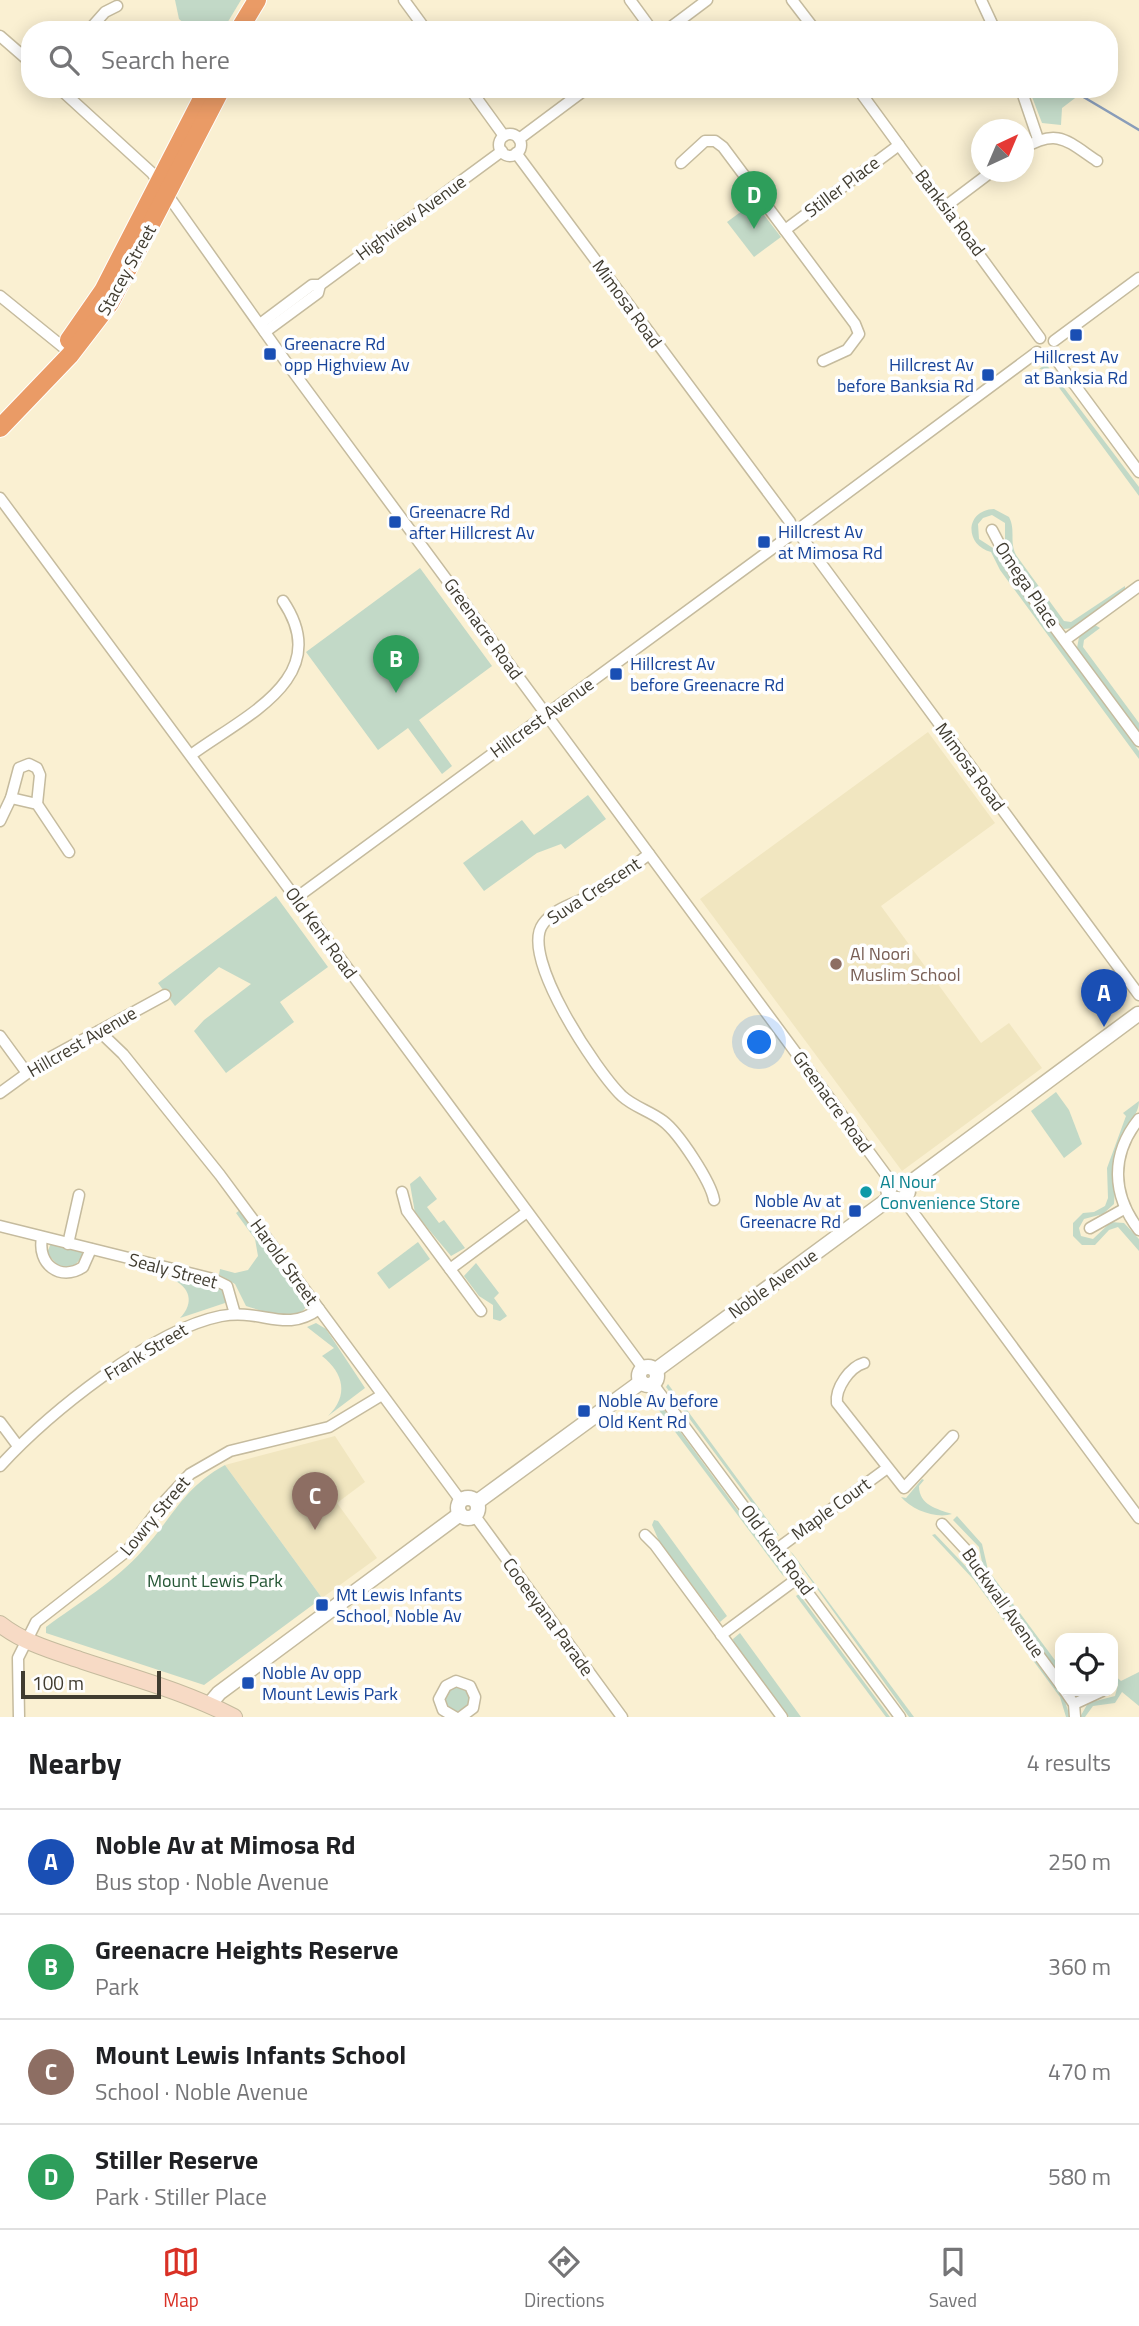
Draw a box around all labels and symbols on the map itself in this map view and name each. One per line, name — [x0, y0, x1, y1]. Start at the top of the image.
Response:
north arrow — [971, 119, 1034, 182]
street label: Stiller Place — [798, 149, 885, 224]
street label: Banksia Road — [909, 164, 992, 262]
street label: Highview Avenue — [350, 168, 471, 267]
pin: D — [731, 171, 777, 229]
street label: Stacey Street — [90, 219, 163, 320]
street label: Mimosa Road — [586, 254, 669, 354]
marker: Hillcrest Av at Banksia Rd — [1068, 327, 1084, 343]
place label: Greenacre Rd opp Highview Av — [284, 330, 410, 378]
place label: Hillcrest Av at Banksia Rd — [1024, 343, 1128, 391]
marker: Greenacre Rd opp Highview Av — [262, 346, 278, 362]
place label: Hillcrest Av before Banksia Rd — [837, 351, 974, 399]
marker: Hillcrest Av before Banksia Rd — [980, 367, 996, 383]
place label: Greenacre Rd after Hillcrest Av — [409, 498, 535, 546]
marker: Greenacre Rd after Hillcrest Av — [387, 514, 403, 530]
place label: Hillcrest Av at Mimosa Rd — [778, 518, 883, 566]
marker: Hillcrest Av at Mimosa Rd — [756, 534, 772, 550]
street label: Omega Place — [989, 536, 1066, 633]
street label: Greenacre Road — [437, 572, 530, 685]
pin: B — [373, 635, 419, 693]
place label: Hillcrest Av before Greenacre Rd — [630, 650, 784, 698]
marker: Hillcrest Av before Greenacre Rd — [608, 666, 624, 682]
street label: Hillcrest Avenue — [484, 671, 599, 764]
street label: Mimosa Road — [929, 717, 1012, 817]
street label: Suva Crescent — [542, 850, 646, 931]
street label: Old Kent Road — [279, 881, 364, 984]
place label: Al Noori Muslim School — [850, 940, 961, 988]
marker: Al Noori Muslim School — [828, 956, 844, 972]
pin: A — [1081, 969, 1127, 1027]
street label: Hillcrest Avenue — [22, 999, 141, 1084]
your location — [742, 1025, 776, 1059]
street label: Greenacre Road — [786, 1045, 879, 1158]
place label: Al Nour Convenience Store — [880, 1168, 1020, 1216]
marker: Al Nour Convenience Store — [858, 1184, 874, 1200]
place label: Noble Av at Greenacre Rd — [740, 1187, 842, 1235]
marker: Noble Av at Greenacre Rd — [847, 1203, 863, 1219]
street label: Harold Street — [244, 1213, 325, 1311]
street label: Noble Avenue — [722, 1242, 823, 1325]
street label: Sealy Street — [126, 1246, 221, 1296]
street label: Frank Street — [99, 1316, 193, 1387]
place label: Noble Av before Old Kent Rd — [598, 1387, 718, 1435]
marker: Noble Av before Old Kent Rd — [576, 1403, 592, 1419]
street label: Lowry Street — [113, 1469, 197, 1561]
street label: Maple Court — [786, 1470, 876, 1547]
pin: C — [292, 1472, 338, 1530]
street label: Old Kent Road — [734, 1499, 821, 1601]
street label: Buckwall Avenue — [956, 1542, 1051, 1663]
street label: Cooeeyana Parade — [496, 1552, 601, 1681]
park label: Mount Lewis Park — [147, 1567, 283, 1594]
place label: Mt Lewis Infants School, Noble Av — [336, 1581, 462, 1629]
marker: Mt Lewis Infants School, Noble Av — [314, 1597, 330, 1613]
place label: Noble Av opp Mount Lewis Park — [262, 1659, 398, 1707]
scale bar — [21, 1668, 161, 1700]
marker: Noble Av opp Mount Lewis Park — [240, 1675, 256, 1691]

